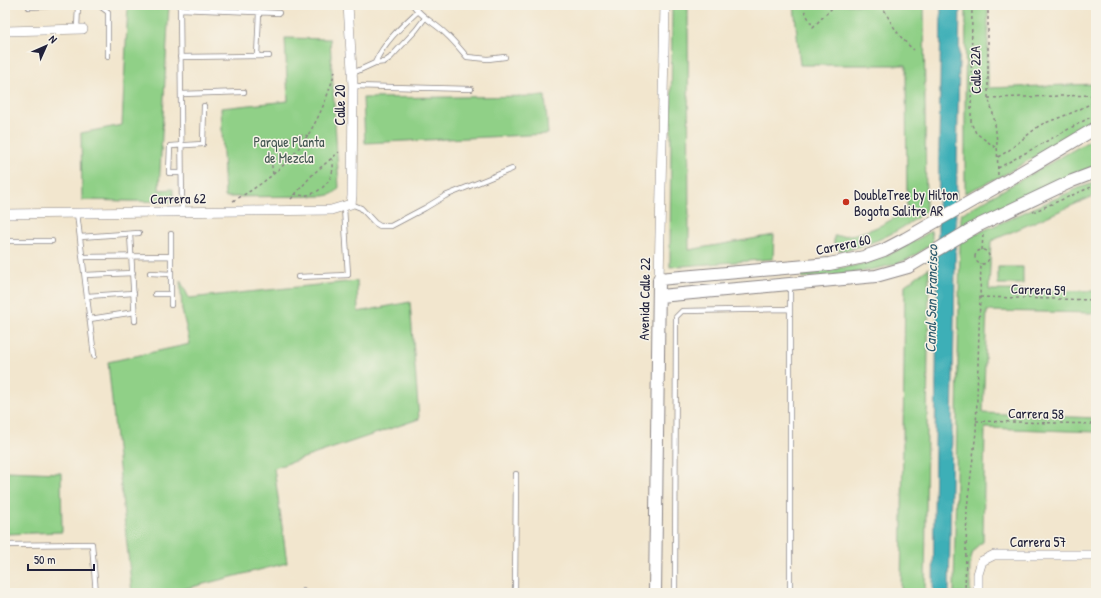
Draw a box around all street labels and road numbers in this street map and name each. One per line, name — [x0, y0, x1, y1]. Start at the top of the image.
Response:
street label: Calle 22A — [965, 46, 985, 94]
street label: Calle 20 — [330, 85, 349, 125]
street label: Carrera 62 — [150, 188, 206, 208]
street label: Carrera 60 — [814, 229, 872, 259]
street label: Avenida Calle 22 — [634, 257, 654, 341]
street label: Carrera 59 — [1010, 279, 1066, 299]
street label: Carrera 58 — [1008, 403, 1064, 423]
street label: Carrera 57 — [1010, 532, 1066, 551]

